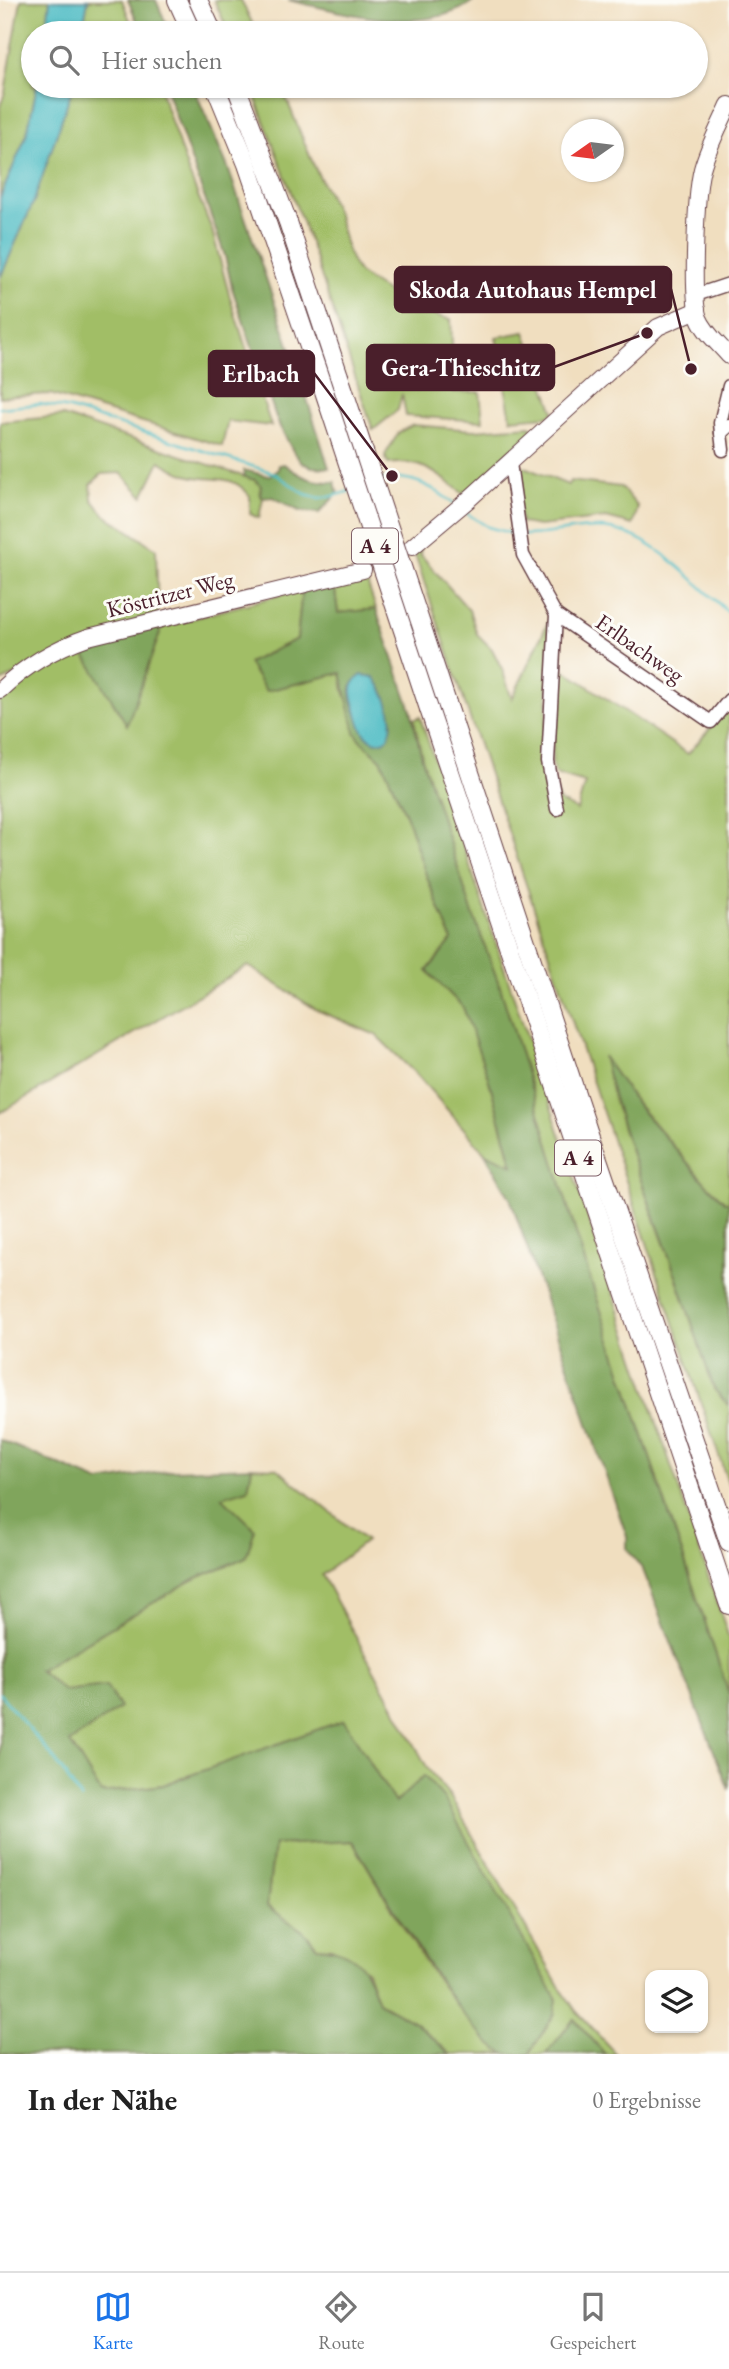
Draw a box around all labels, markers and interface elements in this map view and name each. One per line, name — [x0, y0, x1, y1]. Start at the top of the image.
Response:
search box — [21, 21, 708, 98]
icon: search — [45, 41, 83, 79]
text: Hier suchen — [101, 43, 222, 77]
north arrow — [561, 119, 624, 182]
callout: Skoda Autohaus Hempel — [395, 267, 671, 312]
text: Skoda Autohaus Hempel — [409, 274, 657, 305]
callout: Gera-Thieschitz — [367, 345, 554, 390]
callout: Erlbach — [209, 351, 314, 396]
text: Gera-Thieschitz — [381, 352, 541, 383]
text: Erlbach — [222, 358, 300, 389]
road number: A 4 — [352, 528, 398, 564]
street label: Köstritzer Weg — [103, 563, 238, 624]
street label: Erlbachweg — [590, 607, 691, 690]
road number: A 4 — [555, 1140, 601, 1176]
map controls — [645, 1970, 708, 2033]
button: layers — [645, 1970, 708, 2033]
text: In der Nähe — [28, 2080, 177, 2119]
text: 0 Ergebnisse — [592, 2085, 701, 2115]
tab: Karte — [93, 2288, 133, 2355]
tab: Route — [318, 2288, 364, 2355]
tab: Gespeichert — [550, 2288, 636, 2355]

